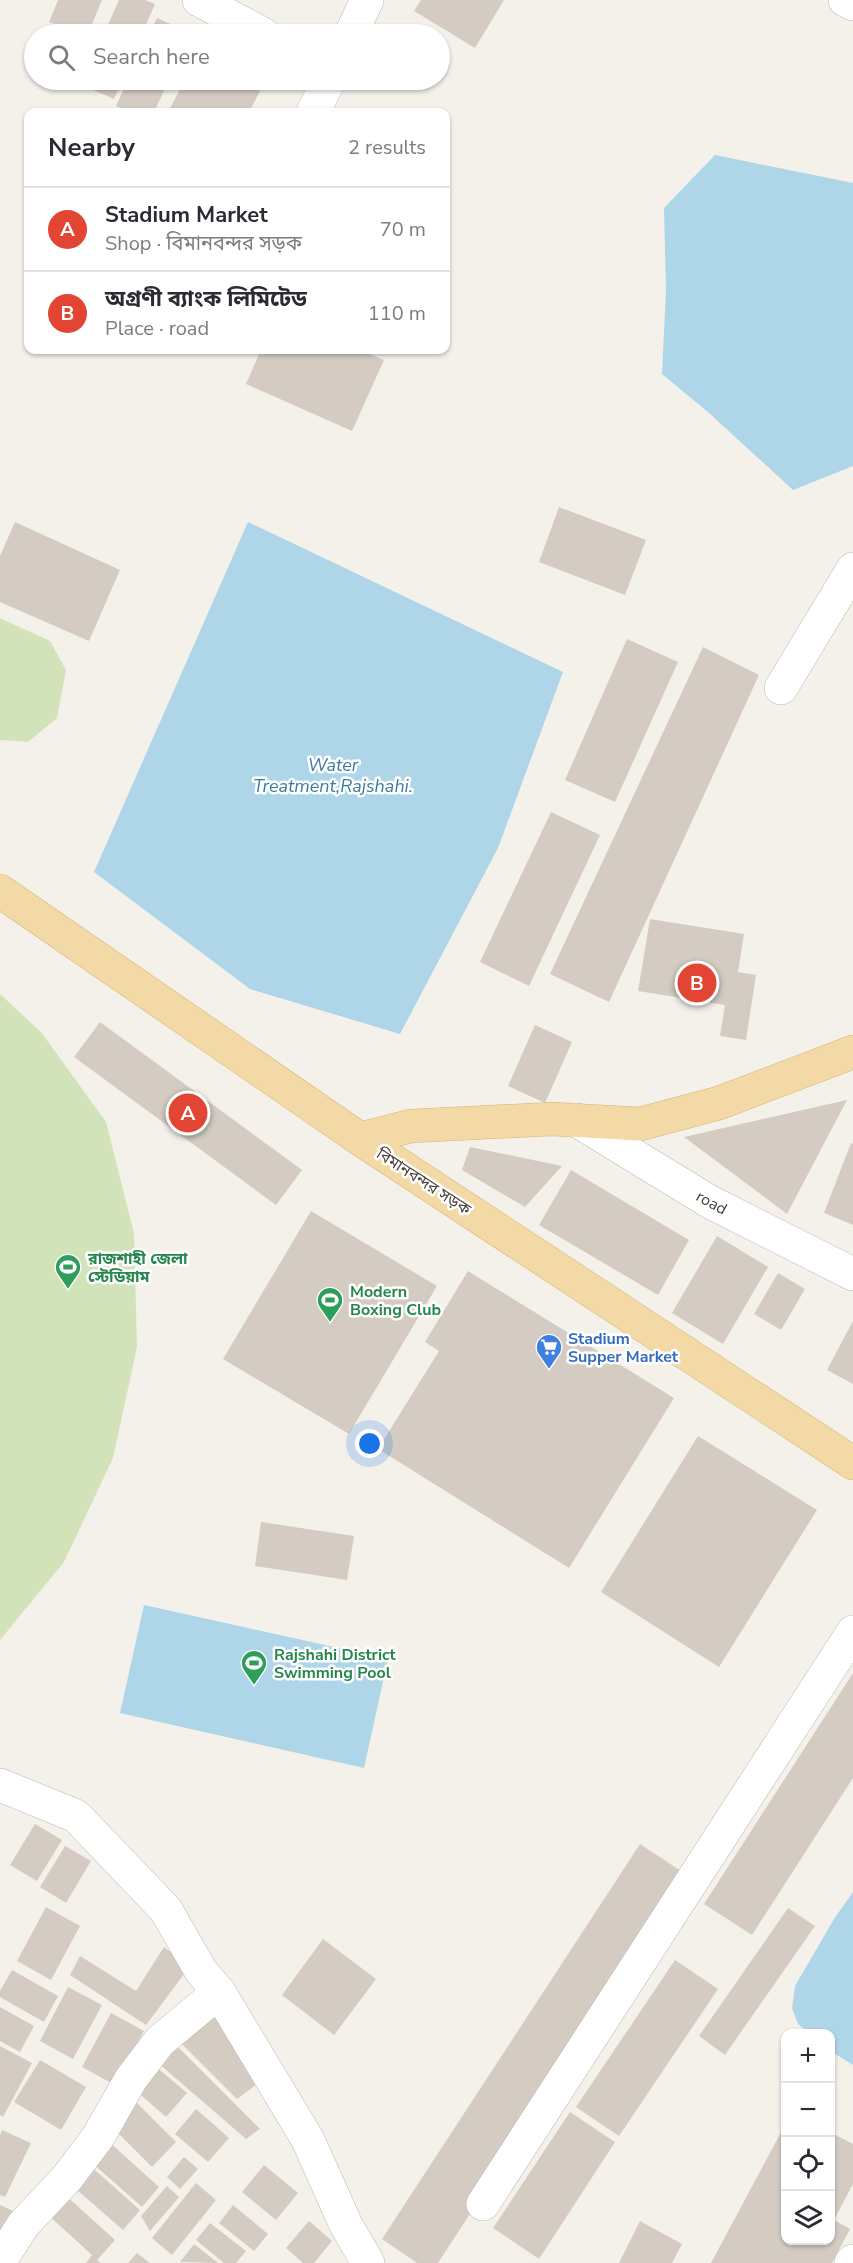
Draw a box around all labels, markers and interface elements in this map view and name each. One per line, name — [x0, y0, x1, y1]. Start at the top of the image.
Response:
search box — [24, 24, 450, 90]
icon: search — [45, 41, 78, 74]
text: Search here — [93, 42, 210, 72]
text: Nearby — [48, 130, 135, 165]
text: 2 results — [348, 134, 426, 161]
text: Stadium Market — [105, 200, 268, 230]
text: A — [60, 216, 75, 243]
text: 70 m — [380, 216, 426, 243]
text: Shop · বিমানবন্দর সড়ক — [105, 230, 302, 257]
text: অগ্রণী ব্যাংক লিমিটেড — [105, 284, 307, 314]
text: B — [61, 300, 74, 327]
text: 110 m — [368, 300, 426, 327]
text: Place · road — [105, 315, 209, 342]
water label: Water Treatment,Rajshahi. — [253, 753, 413, 798]
pin: B — [678, 960, 716, 1006]
pin: A — [168, 1090, 207, 1136]
street label: বিমানবন্দর সড়ক — [371, 1143, 476, 1221]
street label: road — [692, 1185, 731, 1220]
place label: রাজশাহী জেলা স্টেডিয়াম — [87, 1248, 188, 1288]
sports icon: রাজশাহী জেলা স্টেডিয়াম — [53, 1252, 83, 1290]
place label: Modern Boxing Club — [350, 1281, 441, 1321]
sports icon: Modern Boxing Club — [315, 1285, 345, 1323]
place label: Stadium Supper Market — [568, 1328, 679, 1368]
supermarket icon: Stadium Supper Market — [534, 1332, 564, 1370]
your location — [355, 1429, 384, 1458]
place label: Rajshahi District Swimming Pool — [274, 1644, 397, 1684]
sports icon: Rajshahi District Swimming Pool — [239, 1648, 269, 1686]
map controls — [781, 2029, 835, 2245]
button: + — [781, 2029, 835, 2083]
button: − — [781, 2083, 835, 2137]
button: locate — [781, 2137, 835, 2191]
button: layers — [781, 2191, 835, 2245]

